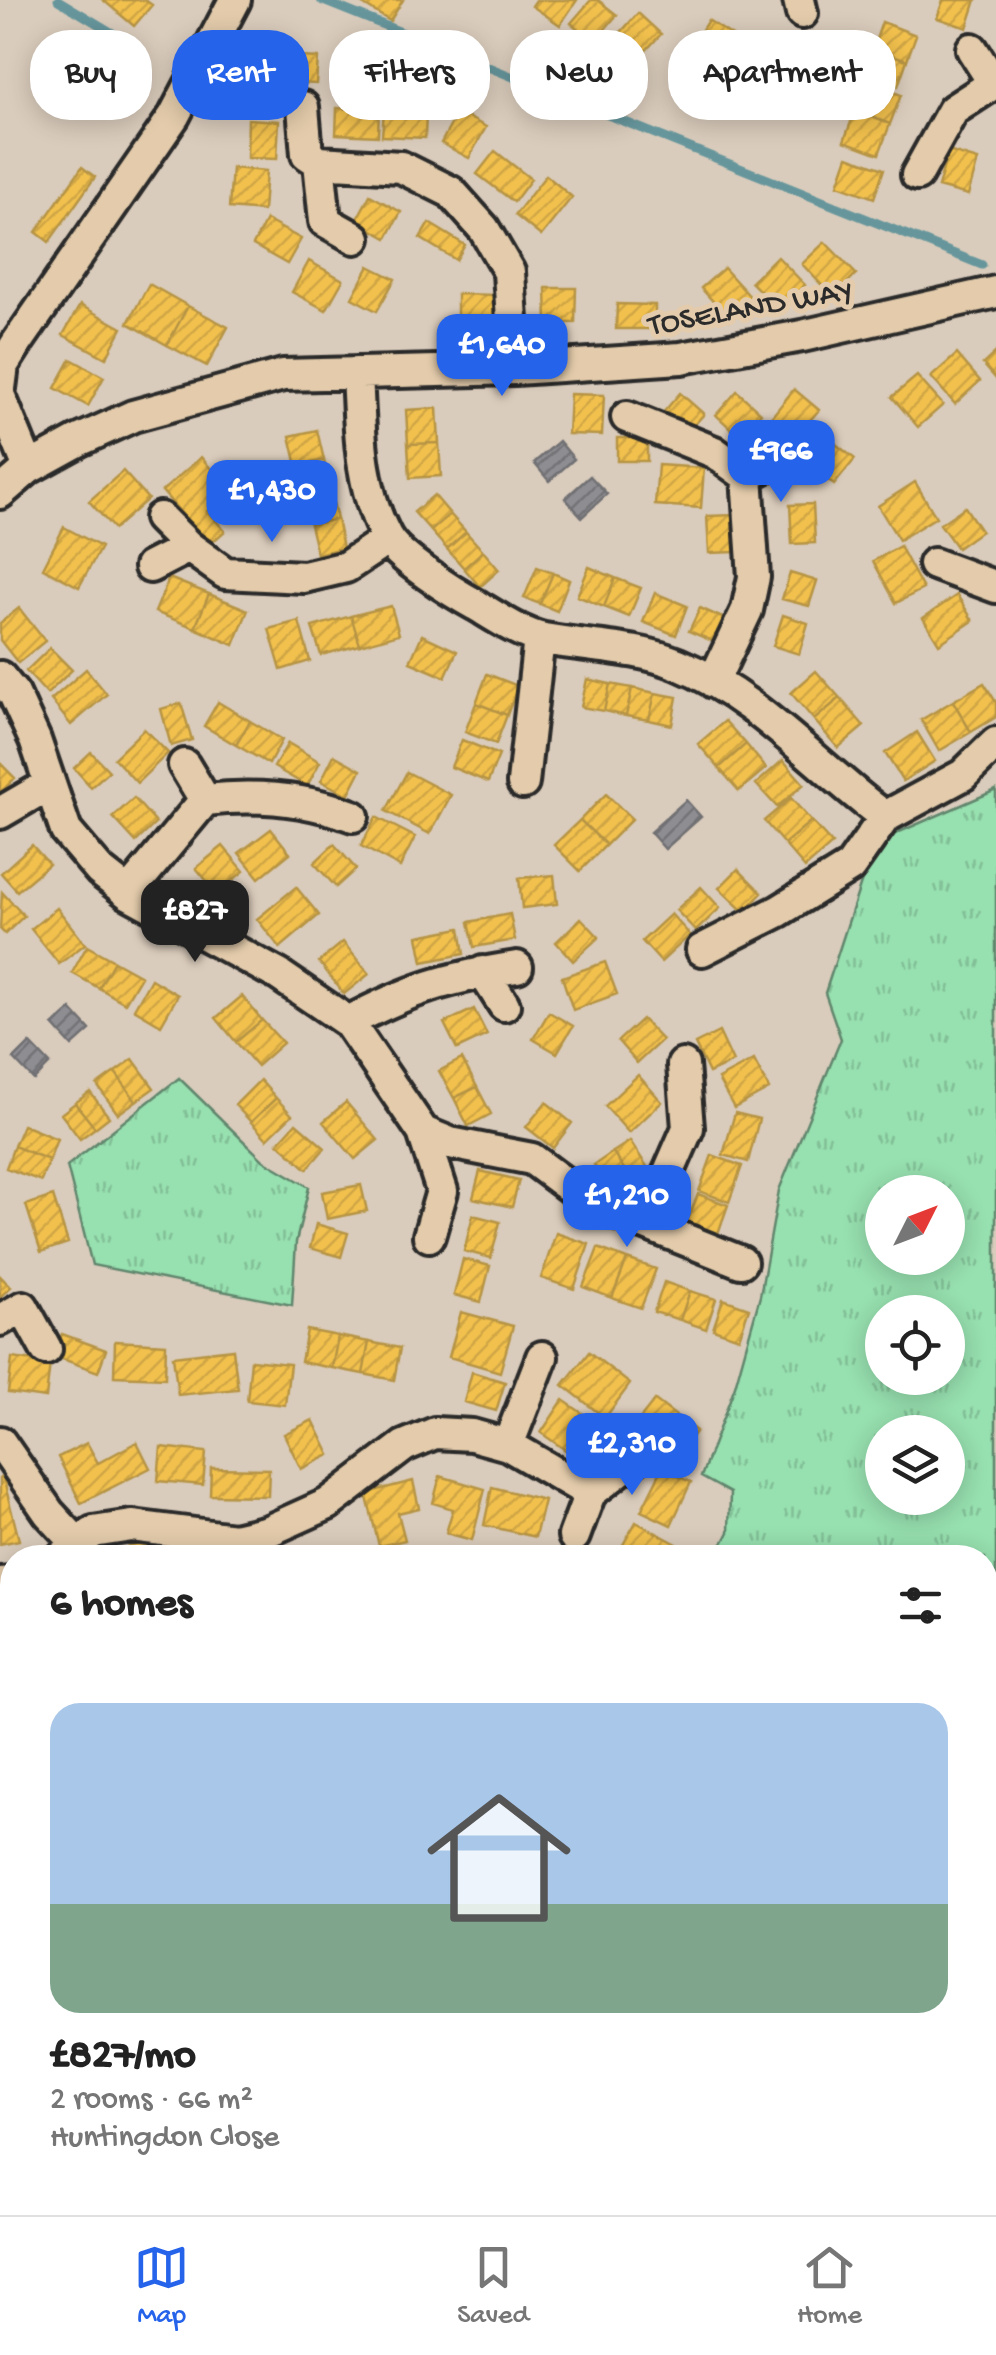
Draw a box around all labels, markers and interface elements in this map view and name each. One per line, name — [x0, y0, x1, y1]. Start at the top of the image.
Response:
chip: Buy — [30, 30, 152, 120]
chip: Rent — [172, 30, 309, 120]
chip: Filters — [329, 30, 490, 120]
chip: New — [510, 30, 648, 120]
chip: Apartment — [668, 30, 896, 120]
street label: TOSELAND WAY — [644, 273, 856, 347]
pin: £1,640 — [421, 314, 583, 399]
text: £1,640 — [459, 327, 545, 365]
pin: £966 — [722, 420, 840, 505]
text: £966 — [750, 433, 812, 471]
pin: £1,430 — [191, 460, 353, 545]
text: £1,430 — [228, 473, 316, 511]
pin: £827 — [136, 880, 254, 965]
text: £827 — [163, 893, 227, 931]
pin: £1,210 — [546, 1165, 708, 1250]
north arrow — [865, 1175, 965, 1275]
map controls — [865, 1175, 965, 1515]
text: £1,210 — [585, 1178, 669, 1216]
button: locate — [865, 1295, 965, 1395]
pin: £2,310 — [551, 1413, 713, 1498]
button: layers — [865, 1415, 965, 1515]
text: £2,310 — [588, 1426, 676, 1464]
icon: filters — [893, 1578, 948, 1633]
text: 6 homes — [50, 1581, 193, 1630]
icon: home — [409, 1768, 589, 1948]
text: £827/mo — [50, 2033, 196, 2082]
text: 2 rooms · 66 m² — [50, 2082, 253, 2120]
text: Huntingdon Close — [50, 2120, 279, 2158]
tab: Map — [134, 2240, 189, 2333]
tab: Saved — [457, 2240, 529, 2333]
tab: Home — [797, 2240, 862, 2333]

